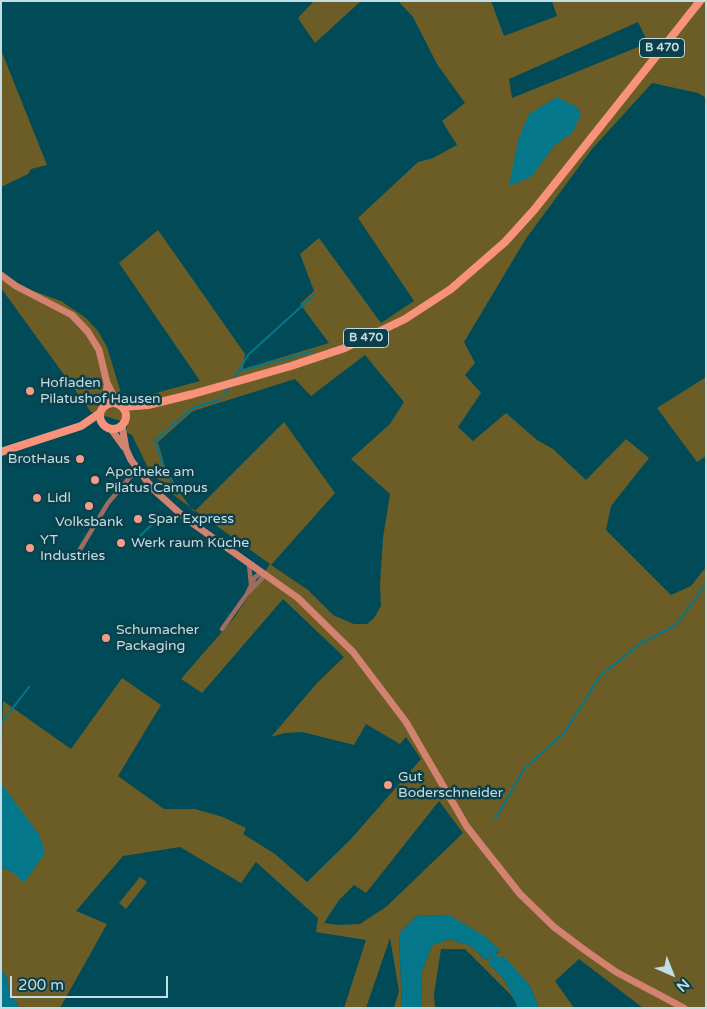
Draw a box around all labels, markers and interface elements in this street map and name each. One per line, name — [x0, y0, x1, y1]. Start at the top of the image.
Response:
road number: B 470 — [640, 38, 684, 58]
road number: B 470 — [344, 328, 388, 348]
place label: Hofladen Pilatushof Hausen — [40, 375, 161, 408]
marker: Hofladen Pilatushof Hausen — [24, 385, 36, 397]
place label: BrotHaus — [8, 451, 70, 467]
marker: BrotHaus — [74, 453, 86, 465]
place label: Apotheke am Pilatus Campus — [105, 464, 208, 497]
marker: Apotheke am Pilatus Campus — [89, 474, 101, 486]
place label: Lidl — [47, 490, 71, 506]
marker: Lidl — [31, 492, 43, 504]
marker: Volksbank — [83, 500, 95, 512]
place label: Spar Express — [148, 511, 234, 527]
marker: Spar Express — [132, 513, 144, 525]
place label: Volksbank — [55, 514, 123, 530]
place label: YT Industries — [40, 532, 105, 564]
place label: Werk raum Küche — [131, 535, 249, 551]
marker: Werk raum Küche — [115, 537, 127, 549]
marker: YT Industries — [24, 542, 36, 554]
place label: Schumacher Packaging — [116, 622, 199, 654]
marker: Schumacher Packaging — [100, 632, 112, 644]
place label: Gut Boderschneider — [398, 769, 503, 802]
marker: Gut Boderschneider — [382, 779, 394, 791]
north arrow — [647, 949, 697, 999]
scale bar — [12, 966, 170, 998]
text: N — [673, 975, 693, 995]
text: 200 m — [18, 976, 64, 994]

